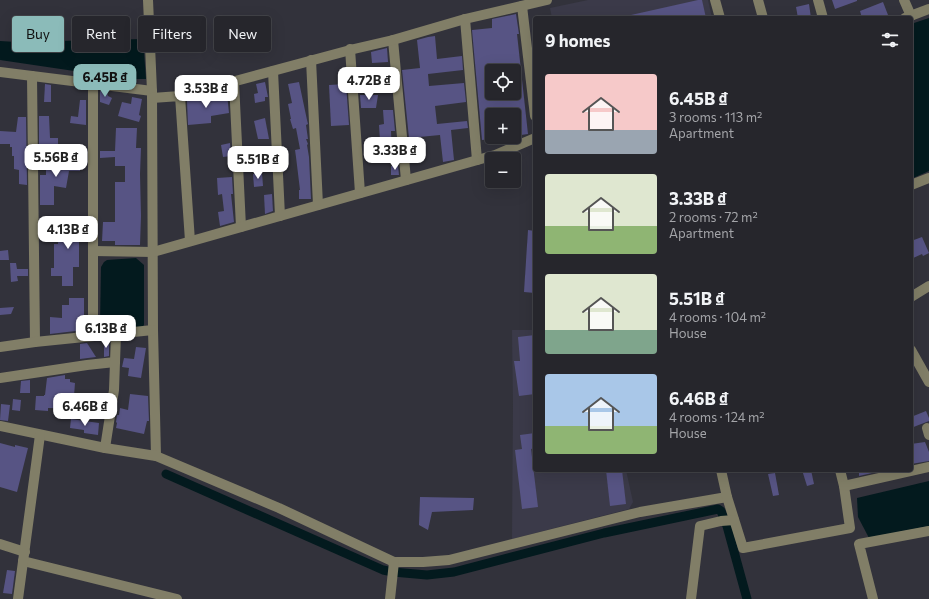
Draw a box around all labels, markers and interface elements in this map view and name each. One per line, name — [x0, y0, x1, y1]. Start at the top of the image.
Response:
chip: Buy — [12, 16, 64, 52]
chip: Rent — [72, 16, 130, 52]
chip: Filters — [138, 16, 206, 52]
chip: New — [214, 16, 271, 52]
icon: filters — [879, 29, 901, 51]
text: 9 homes — [545, 30, 610, 51]
pin: 6.45B ₫ — [68, 64, 142, 98]
map controls — [485, 64, 521, 188]
button: locate — [485, 64, 521, 100]
pin: 4.72B ₫ — [332, 67, 406, 101]
text: 6.45B ₫ — [82, 69, 128, 85]
text: 4.72B ₫ — [347, 72, 391, 88]
pin: 3.53B ₫ — [169, 75, 243, 109]
text: 3.53B ₫ — [184, 80, 228, 96]
text: 6.45B ₫ — [669, 88, 728, 109]
icon: home — [577, 90, 625, 138]
button: + — [485, 108, 521, 144]
text: 3 rooms · 113 m² — [669, 109, 762, 125]
text: Apartment — [669, 125, 734, 141]
pin: 3.33B ₫ — [358, 137, 432, 171]
text: 3.33B ₫ — [373, 142, 417, 158]
pin: 5.56B ₫ — [19, 144, 93, 178]
pin: 5.51B ₫ — [221, 146, 295, 180]
text: 5.56B ₫ — [34, 149, 78, 165]
text: 5.51B ₫ — [237, 151, 279, 167]
button: − — [485, 152, 521, 188]
text: 3.33B ₫ — [669, 188, 727, 209]
icon: home — [577, 190, 625, 238]
text: 2 rooms · 72 m² — [669, 209, 758, 225]
pin: 4.13B ₫ — [31, 216, 105, 250]
text: 4.13B ₫ — [47, 221, 89, 237]
text: Apartment — [669, 225, 734, 241]
text: 5.51B ₫ — [669, 288, 725, 309]
icon: home — [577, 290, 625, 338]
text: 4 rooms · 104 m² — [669, 309, 766, 325]
pin: 6.13B ₫ — [69, 315, 143, 349]
text: 6.13B ₫ — [85, 320, 127, 336]
text: House — [669, 325, 707, 341]
text: 6.46B ₫ — [669, 388, 729, 409]
icon: home — [577, 390, 625, 438]
pin: 6.46B ₫ — [48, 393, 122, 427]
text: 6.46B ₫ — [62, 398, 108, 414]
text: 4 rooms · 124 m² — [669, 409, 765, 425]
text: House — [669, 425, 707, 441]

